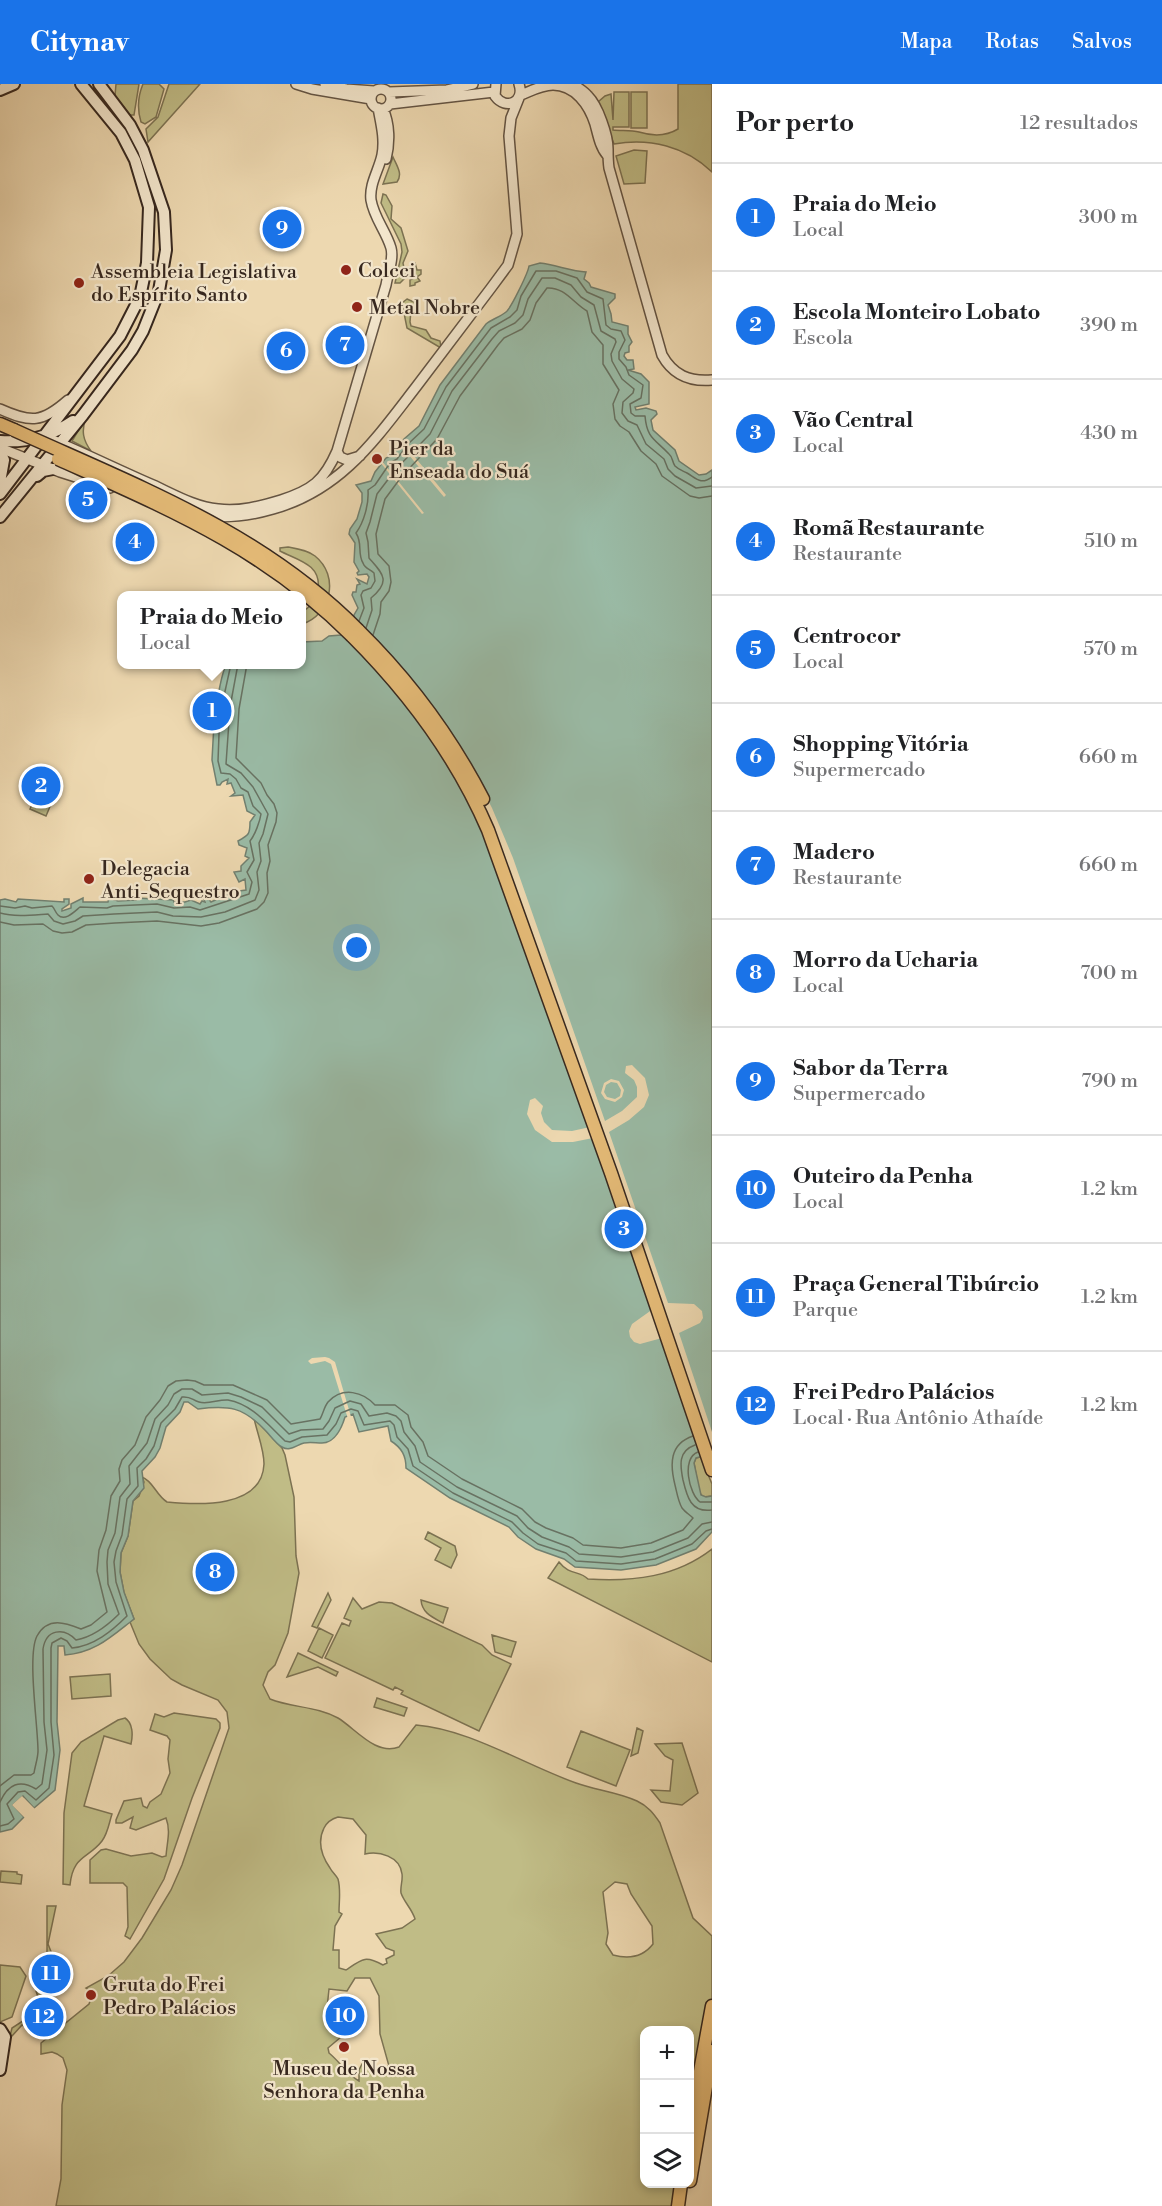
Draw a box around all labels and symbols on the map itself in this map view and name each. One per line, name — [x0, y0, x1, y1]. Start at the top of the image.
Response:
pin: 9 — [262, 206, 302, 252]
place label: Colcci — [358, 259, 416, 284]
place label: Assembleia Legislativa do Espírito Santo — [90, 260, 298, 308]
marker: Colcci — [339, 263, 353, 277]
marker: Assembleia Legislativa do Espírito Santo — [72, 276, 86, 290]
place label: Metal Nobre — [369, 296, 480, 321]
marker: Metal Nobre — [350, 300, 364, 314]
pin: 7 — [326, 322, 364, 368]
pin: 6 — [266, 328, 306, 374]
place label: Pier da Enseada do Suá — [389, 437, 530, 485]
marker: Pier da Enseada do Suá — [370, 452, 384, 466]
pin: 5 — [68, 478, 107, 522]
pin: 4 — [116, 520, 154, 564]
pin: 1 — [192, 688, 232, 734]
pin: 2 — [22, 764, 60, 808]
place label: Delegacia Anti-Sequestro — [100, 857, 240, 905]
marker: Delegacia Anti-Sequestro — [82, 872, 96, 886]
your location — [342, 933, 371, 962]
pin: 3 — [604, 1206, 644, 1252]
pin: 8 — [196, 1550, 234, 1594]
pin: 11 — [32, 1952, 70, 1996]
place label: Gruta do Frei Pedro Palácios — [103, 1973, 236, 2021]
marker: Gruta do Frei Pedro Palácios — [84, 1988, 98, 2002]
pin: 12 — [24, 1994, 63, 2040]
pin: 10 — [326, 1994, 364, 2038]
marker: Museu de Nossa Senhora da Penha — [337, 2040, 351, 2054]
place label: Museu de Nossa Senhora da Penha — [263, 2057, 426, 2105]

